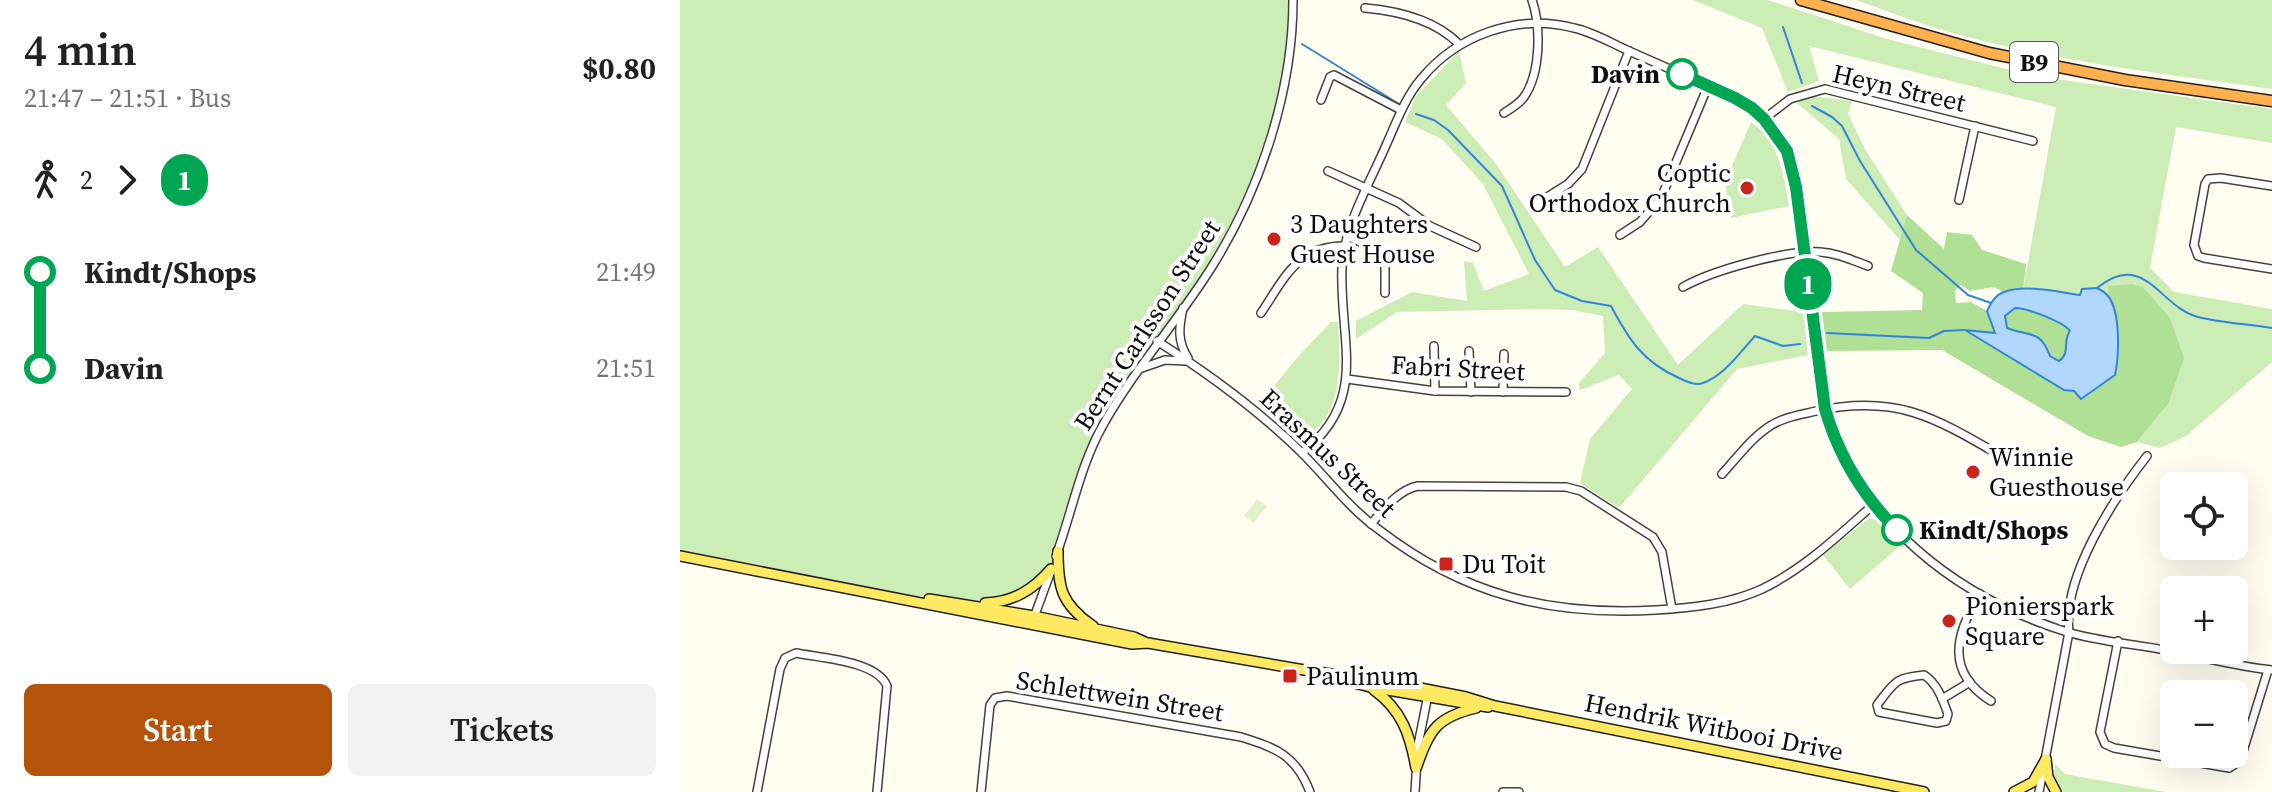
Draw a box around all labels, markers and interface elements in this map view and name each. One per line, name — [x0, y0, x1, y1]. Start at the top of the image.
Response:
text: 4 min — [24, 19, 137, 80]
road number: B9 — [2010, 42, 2058, 82]
text: $0.80 — [582, 48, 656, 89]
street label: Heyn Street — [1829, 55, 1969, 121]
place label: Davin — [1591, 56, 1660, 92]
marker: Davin — [1667, 59, 1697, 89]
text: 21:47 – 21:51 · Bus — [24, 80, 231, 116]
place label: Coptic Orthodox Church — [1529, 155, 1731, 221]
icon: walk — [24, 158, 68, 202]
icon: forward — [105, 158, 149, 202]
text: 1 — [177, 161, 192, 199]
text: 2 — [80, 162, 93, 198]
marker: Coptic Orthodox Church — [1738, 179, 1756, 197]
place label: 3 Daughters Guest House — [1290, 206, 1435, 272]
street label: Bernt Carlsson Street — [1065, 212, 1229, 437]
marker: 3 Daughters Guest House — [1265, 230, 1283, 248]
text: Kindt/Shops — [84, 252, 256, 293]
text: 21:49 — [596, 254, 656, 290]
line badge: 1 — [1782, 258, 1834, 310]
text: 1 — [1800, 265, 1816, 303]
street label: Fabri Street — [1390, 347, 1527, 390]
text: Davin — [84, 348, 164, 389]
text: 21:51 — [596, 350, 656, 386]
street label: Erasmus Street — [1252, 381, 1404, 526]
place label: Winnie Guesthouse — [1989, 439, 2124, 505]
marker: Winnie Guesthouse — [1964, 463, 1982, 481]
map controls — [2160, 472, 2248, 768]
button: locate — [2160, 472, 2248, 560]
place label: Kindt/Shops — [1919, 512, 2068, 548]
marker: Kindt/Shops — [1882, 515, 1912, 545]
place label: Du Toit — [1462, 546, 1546, 582]
marker: Du Toit — [1437, 555, 1455, 573]
button: + — [2160, 576, 2248, 664]
place label: Pionierspark Square — [1965, 588, 2115, 654]
marker: Pionierspark Square — [1940, 612, 1958, 630]
place label: Paulinum — [1306, 658, 1419, 694]
street label: Schlettwein Street — [1014, 662, 1227, 730]
marker: Paulinum — [1281, 667, 1299, 685]
button: − — [2160, 680, 2248, 768]
button: Start — [24, 684, 332, 776]
button: Tickets — [348, 684, 656, 776]
street label: Hendrik Witbooi Drive — [1582, 684, 1846, 770]

